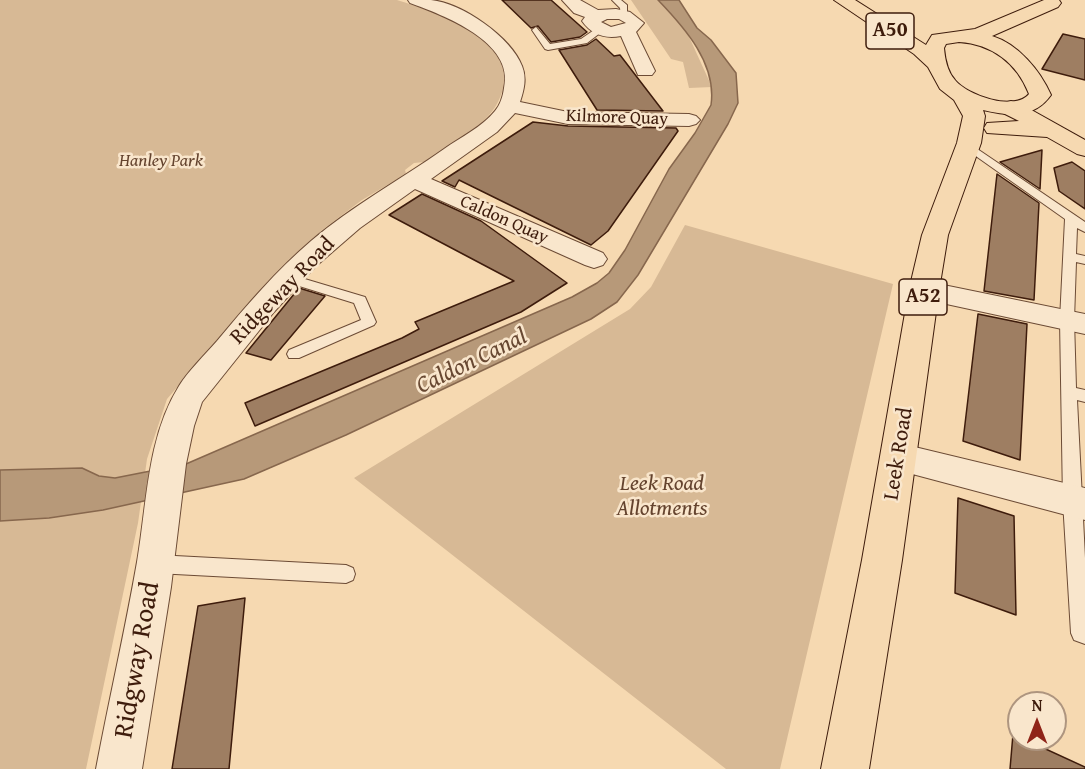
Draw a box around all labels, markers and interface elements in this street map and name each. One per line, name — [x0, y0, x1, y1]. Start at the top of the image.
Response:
road number: A50 — [866, 13, 914, 49]
street label: Kilmore Quay — [565, 105, 669, 131]
park label: Hanley Park — [119, 150, 203, 172]
street label: Caldon Quay — [457, 191, 551, 249]
street label: Ridgeway Road — [225, 232, 341, 350]
road number: A52 — [899, 279, 947, 315]
water label: Caldon Canal — [412, 323, 532, 401]
street label: Leek Road — [879, 406, 919, 502]
park label: Leek Road Allotments — [617, 471, 707, 522]
street label: Ridgway Road — [108, 579, 168, 741]
north arrow — [1007, 691, 1067, 751]
text: N — [1032, 693, 1042, 717]

